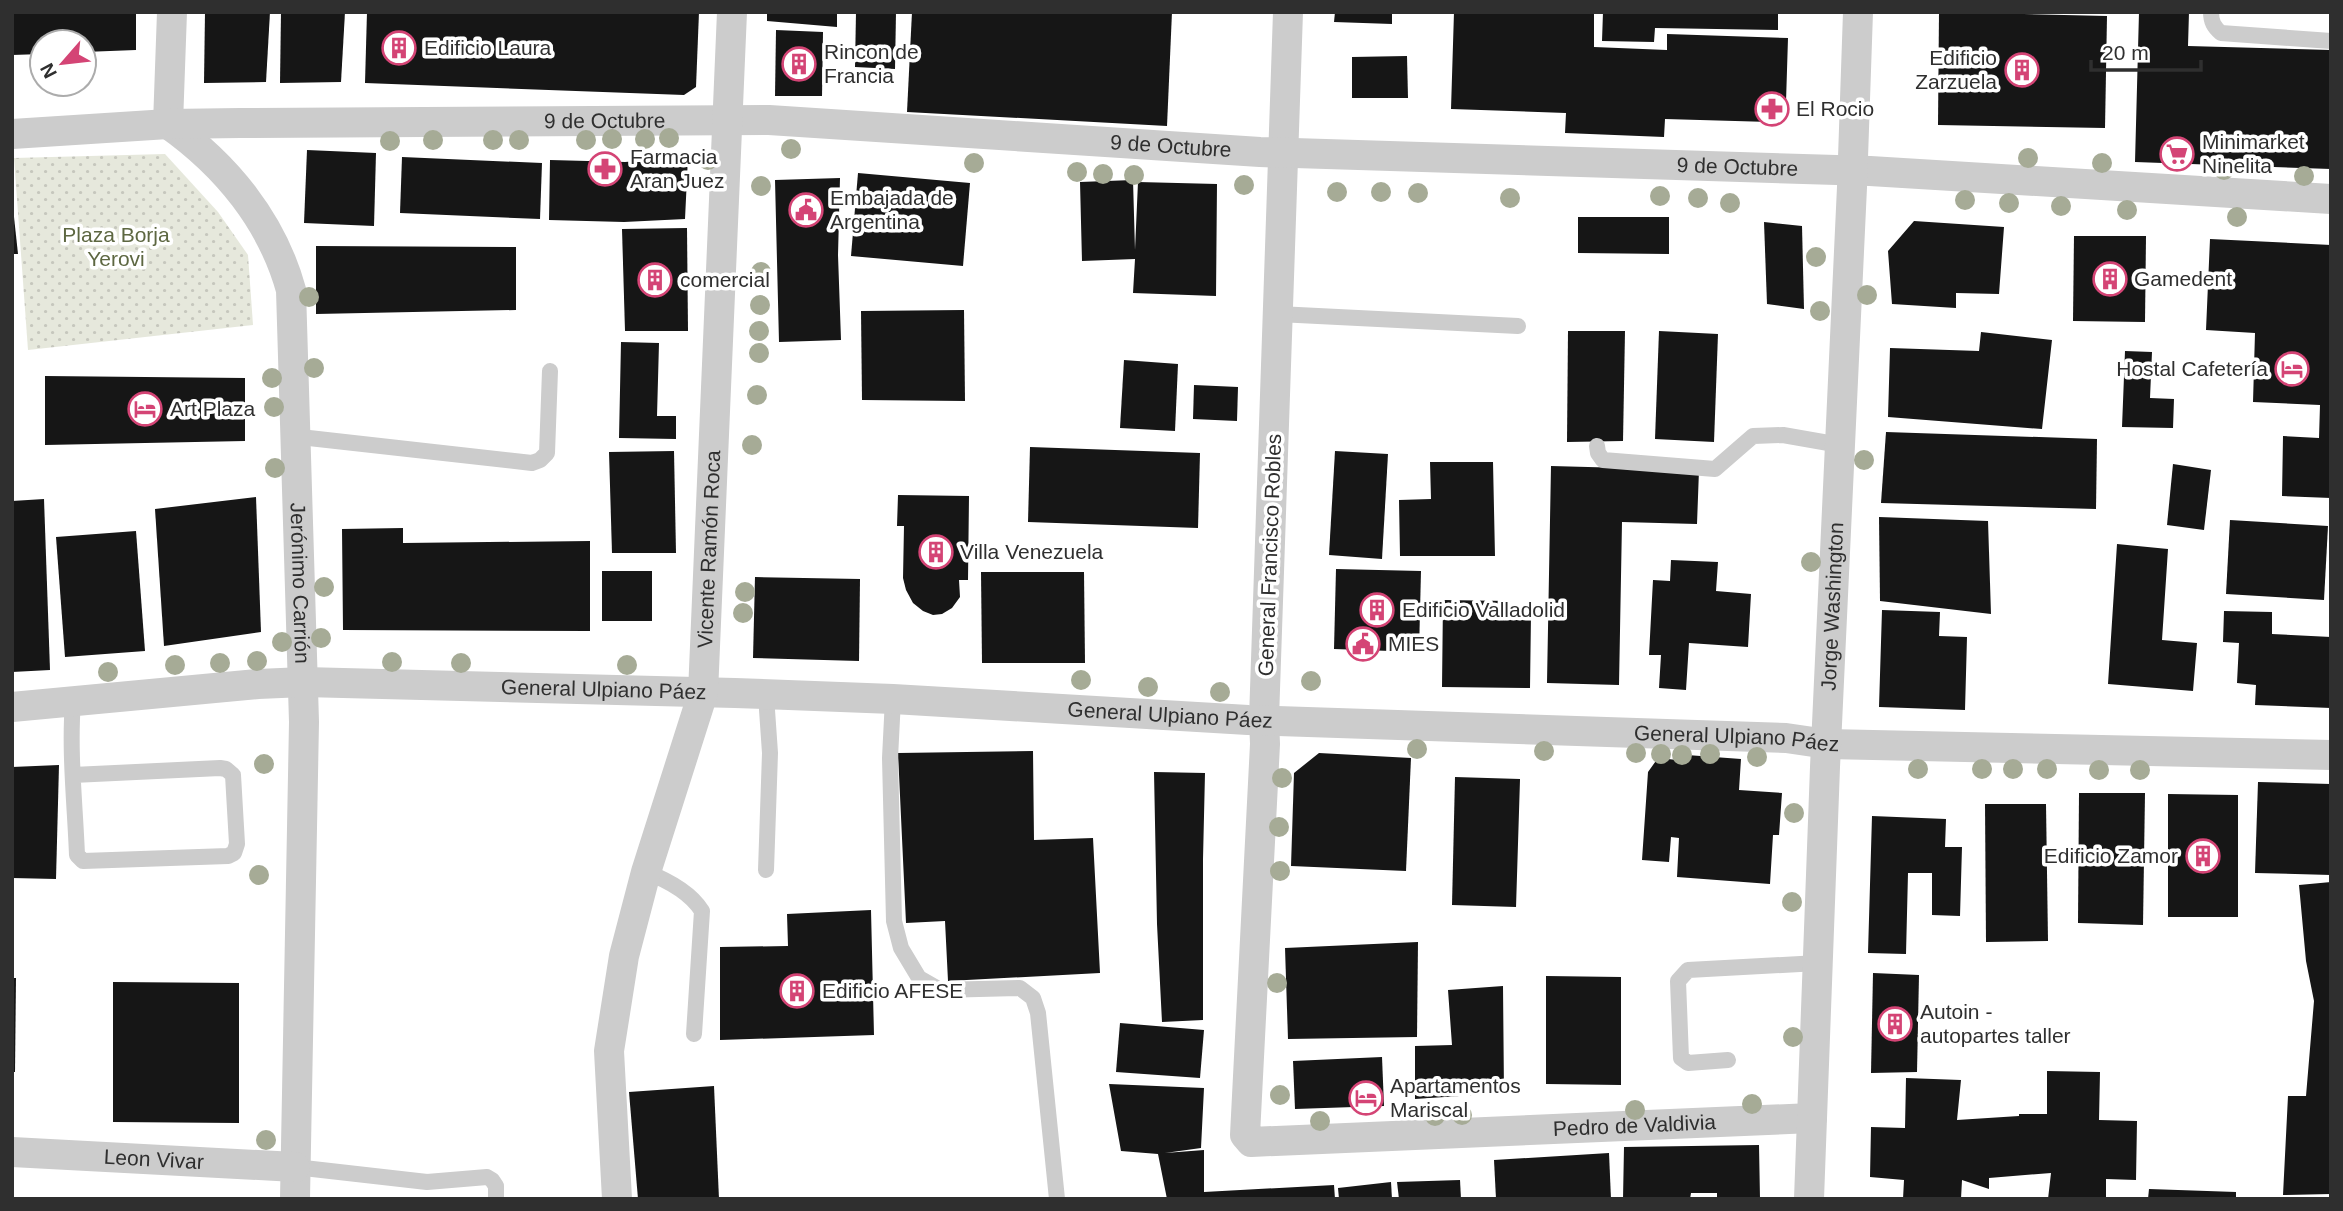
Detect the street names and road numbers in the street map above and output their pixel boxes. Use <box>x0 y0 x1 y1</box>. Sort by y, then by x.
street label: 9 de Octubre <box>544 109 665 132</box>
street label: 9 de Octubre <box>1109 130 1232 161</box>
street label: 9 de Octubre <box>1676 153 1798 180</box>
street label: General Francisco Robles <box>1254 433 1285 677</box>
street label: Vicente Ramón Roca <box>693 449 724 649</box>
street label: Jerónimo Carrión <box>286 502 314 664</box>
street label: Jorge Washington <box>1817 522 1847 691</box>
street label: General Ulpiano Páez <box>501 675 707 703</box>
street label: General Ulpiano Páez <box>1067 697 1273 732</box>
street label: General Ulpiano Páez <box>1634 721 1839 755</box>
street label: Pedro de Valdivia <box>1552 1110 1717 1140</box>
street label: Leon Vivar <box>103 1145 204 1173</box>

